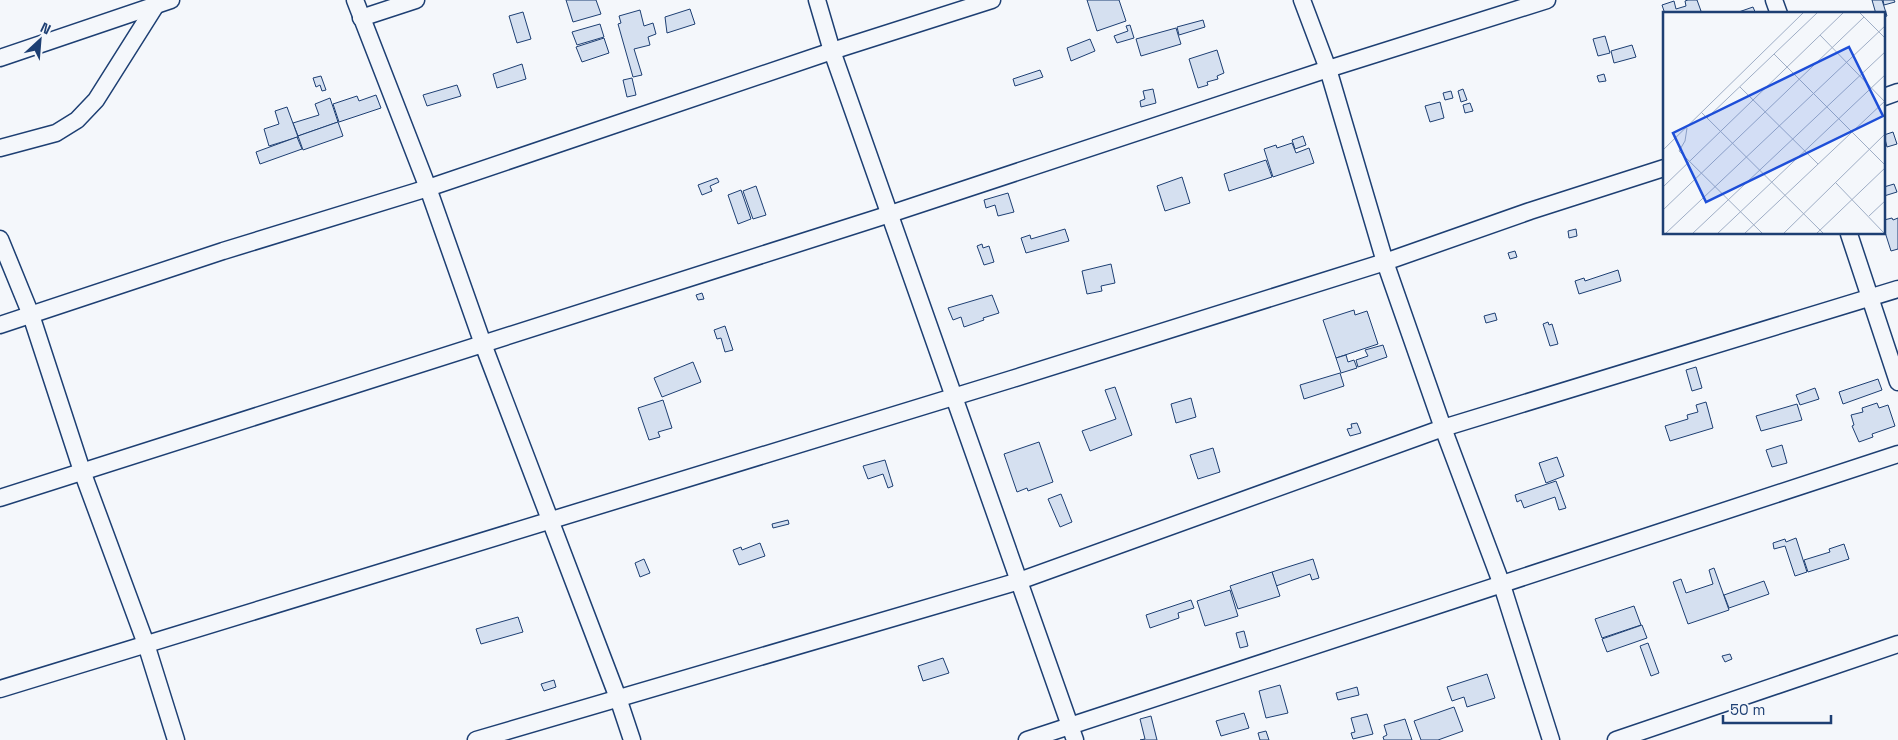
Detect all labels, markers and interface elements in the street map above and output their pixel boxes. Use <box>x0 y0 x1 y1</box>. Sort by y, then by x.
inset map <box>1663 12 1886 235</box>
north arrow <box>15 15 65 65</box>
text: N <box>38 18 54 38</box>
scale bar <box>1723 692 1830 724</box>
text: 50 m <box>1730 700 1765 719</box>

